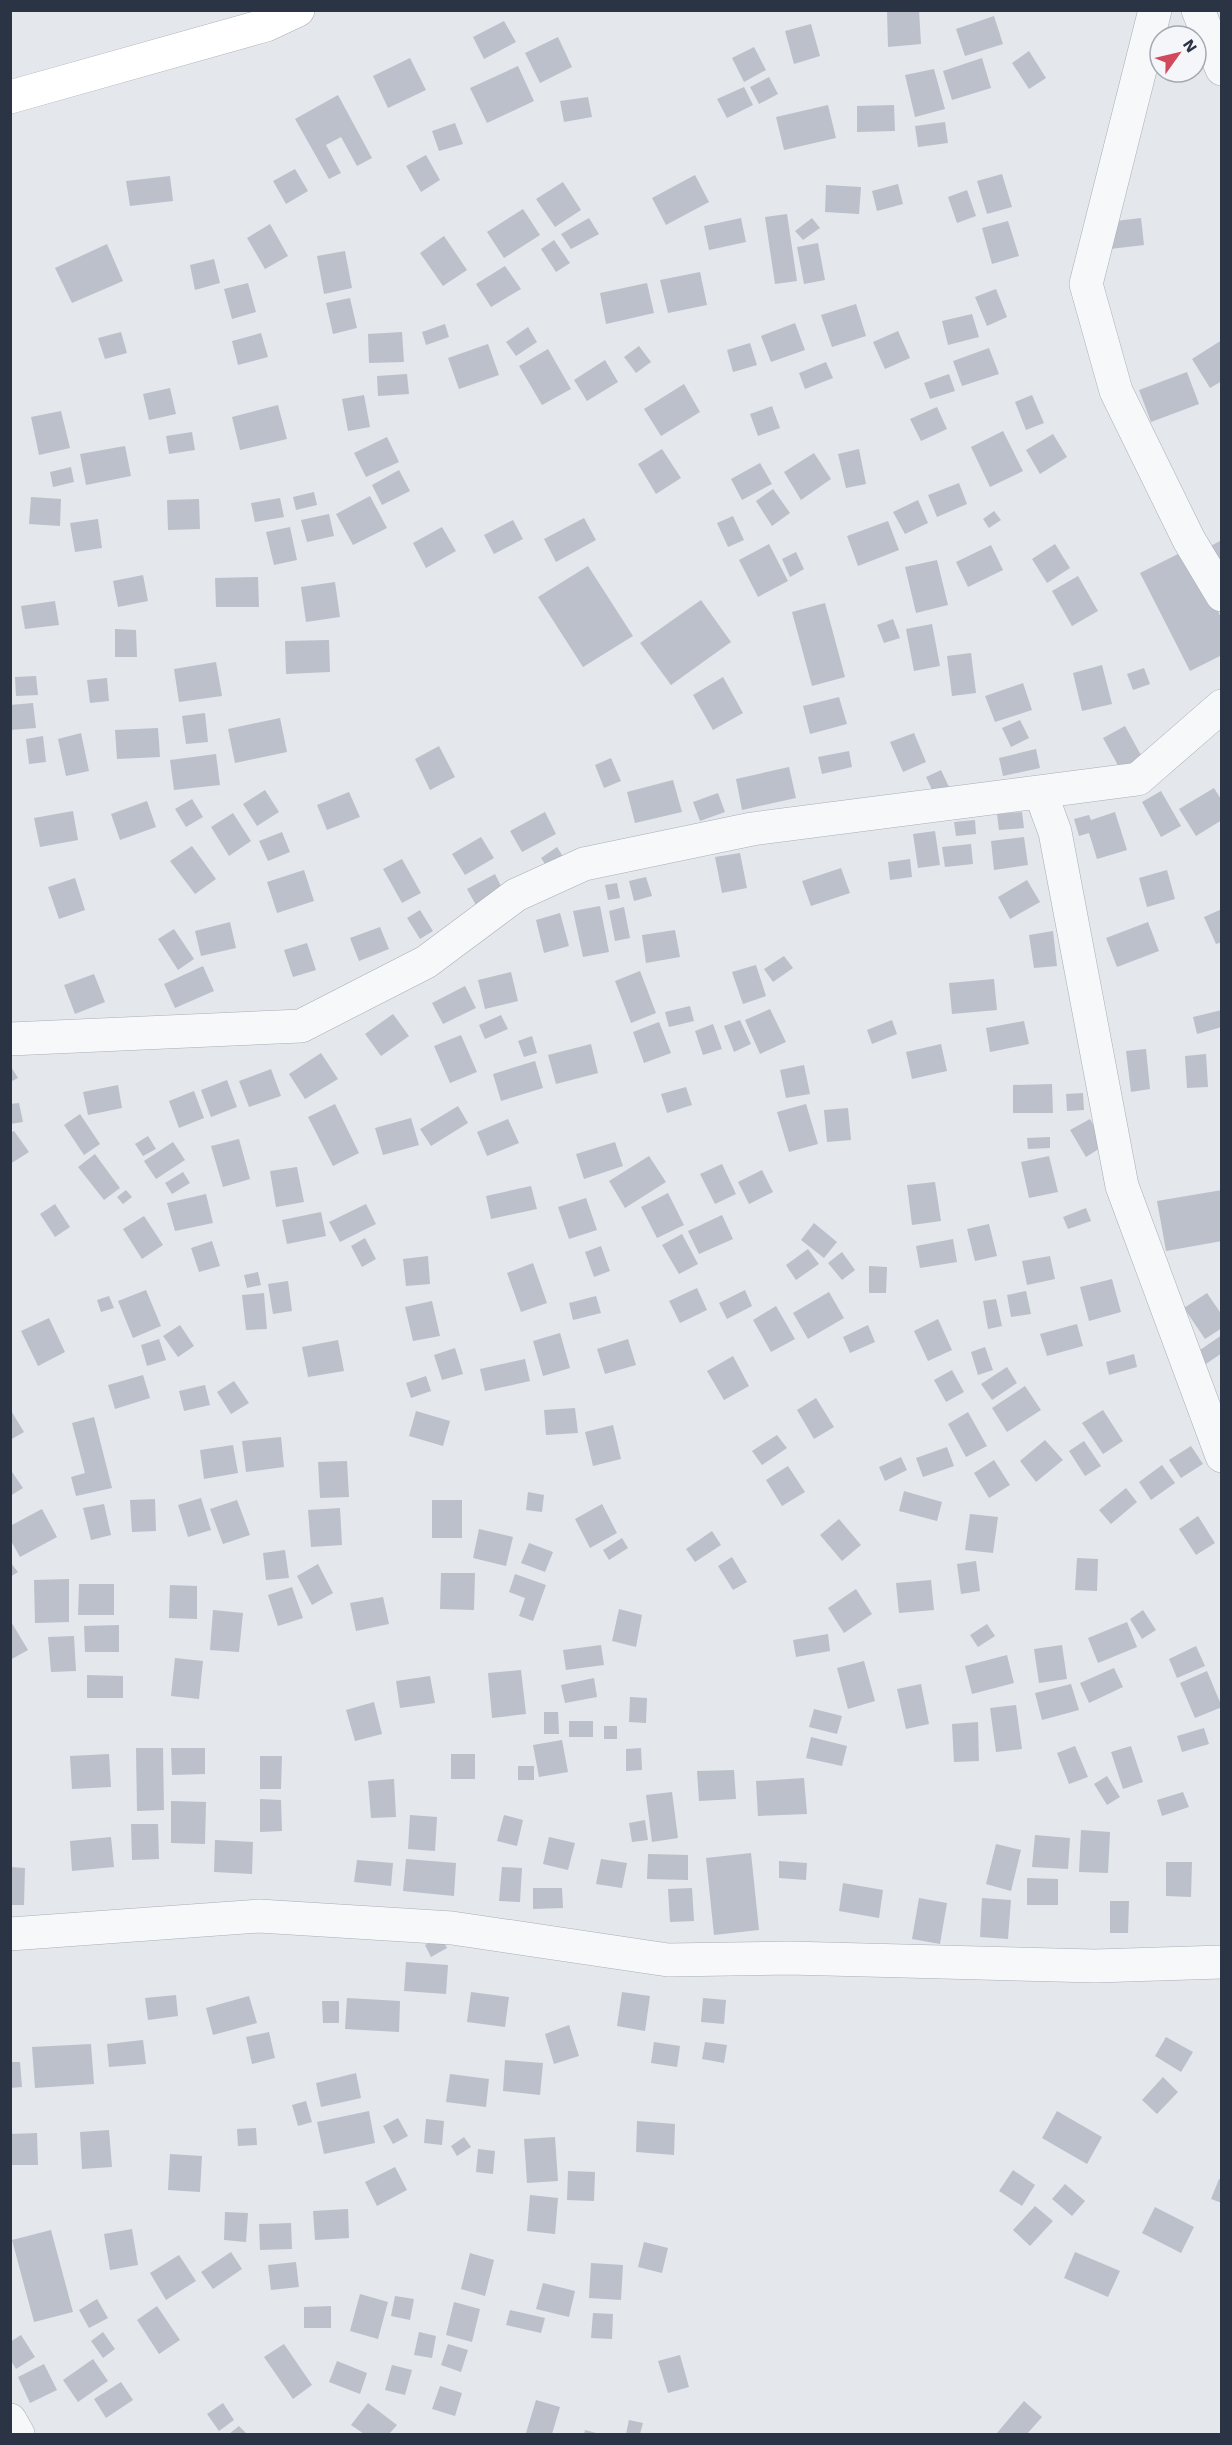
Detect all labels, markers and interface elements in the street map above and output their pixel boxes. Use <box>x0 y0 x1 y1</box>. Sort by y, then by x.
north arrow <box>1148 24 1208 84</box>
text: N <box>1179 36 1201 56</box>

